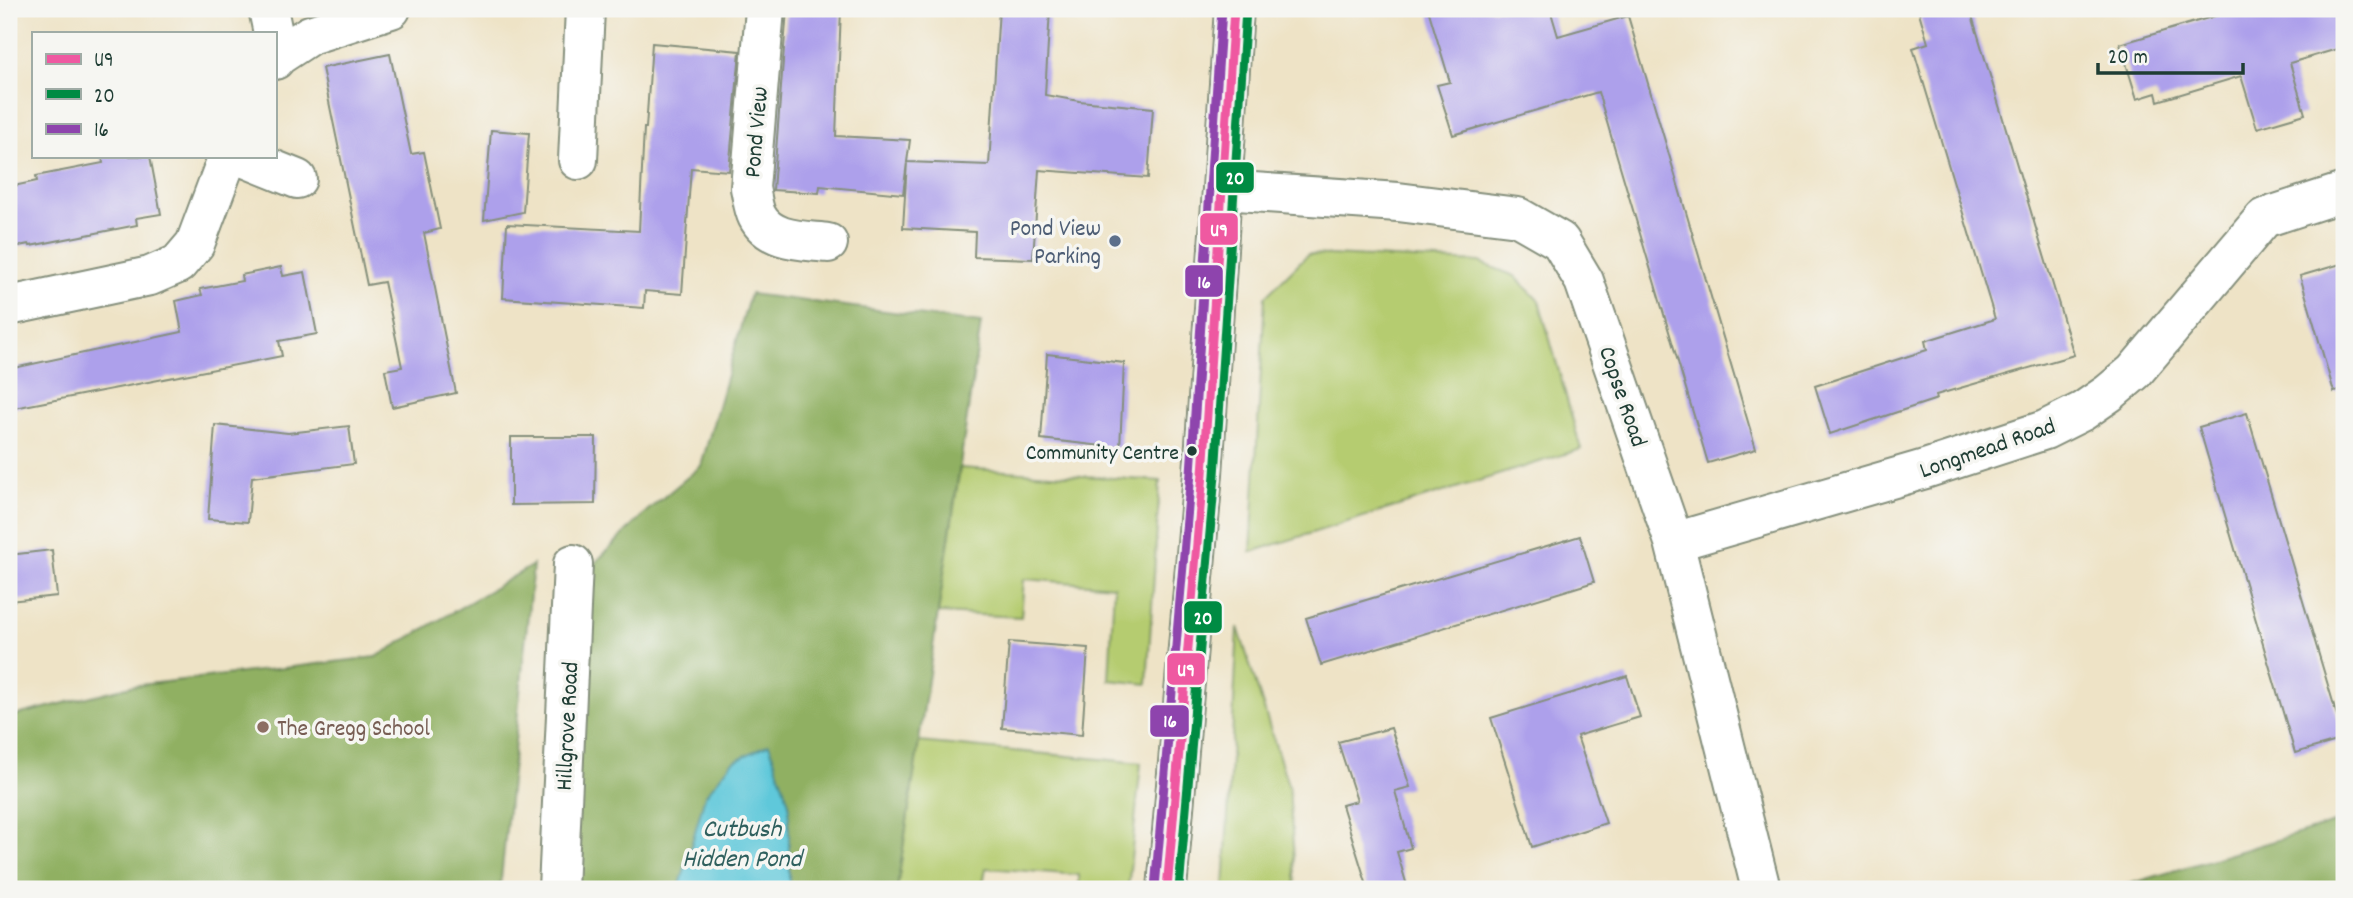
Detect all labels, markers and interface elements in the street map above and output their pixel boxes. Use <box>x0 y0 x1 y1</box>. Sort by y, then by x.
legend <box>32 32 276 158</box>
scale bar <box>2098 32 2243 76</box>
text: 20 m <box>2108 44 2148 74</box>
text: U9 <box>94 47 114 77</box>
text: 20 <box>94 83 115 113</box>
street label: Pond View <box>737 85 779 179</box>
text: 16 <box>94 117 109 147</box>
line badge: 20 <box>1215 161 1255 194</box>
text: 20 <box>1226 167 1244 194</box>
line badge: U9 <box>1199 212 1239 246</box>
place label: Pond View Parking <box>1010 213 1101 275</box>
text: U9 <box>1210 219 1228 246</box>
marker: Pond View Parking <box>1107 233 1123 249</box>
line badge: 16 <box>1184 264 1224 298</box>
text: 16 <box>1197 271 1211 298</box>
street label: Copse Road <box>1588 342 1654 452</box>
street label: Longmead Road <box>1915 411 2061 489</box>
place label: Community Centre <box>1026 439 1179 470</box>
marker: Community Centre <box>1185 444 1199 458</box>
line badge: 20 <box>1183 600 1223 634</box>
text: 20 <box>1194 607 1212 634</box>
line badge: U9 <box>1166 652 1206 686</box>
text: U9 <box>1177 659 1195 686</box>
street label: Hillgrove Road <box>549 661 589 792</box>
line badge: 16 <box>1149 704 1190 738</box>
text: 16 <box>1163 710 1177 737</box>
place label: The Gregg School <box>277 713 430 747</box>
marker: The Gregg School <box>255 719 271 735</box>
water label: Cutbush Hidden Pond <box>682 812 805 879</box>

